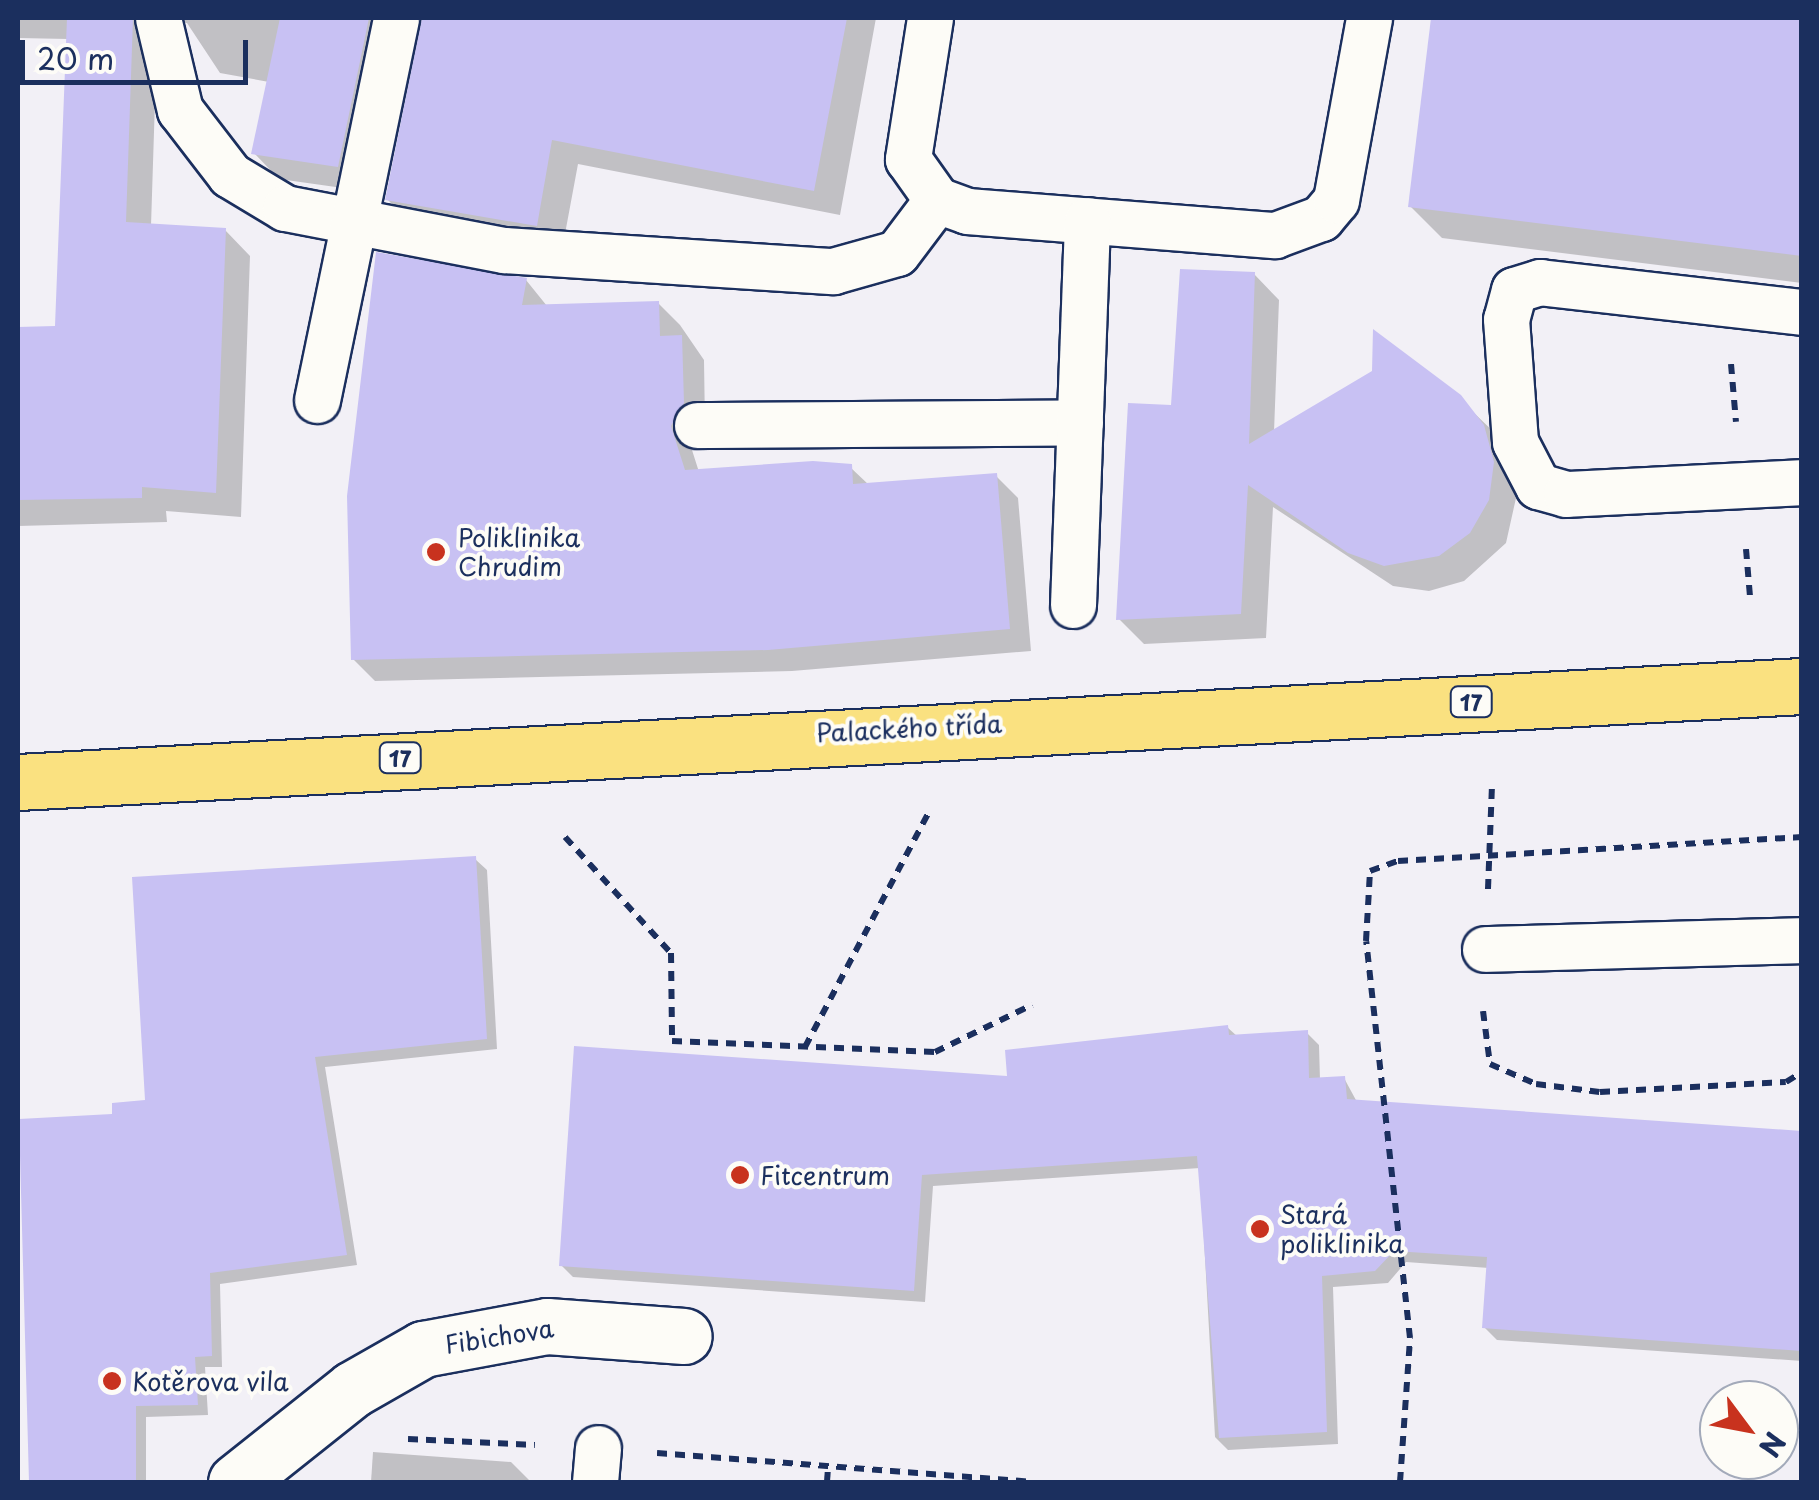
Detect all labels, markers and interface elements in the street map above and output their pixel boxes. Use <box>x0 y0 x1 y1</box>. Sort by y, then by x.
scale bar <box>25 20 252 82</box>
text: 20 m <box>37 35 114 80</box>
place label: Poliklinika Chrudim <box>458 523 580 582</box>
marker: Poliklinika Chrudim <box>423 539 449 565</box>
road number: 17 <box>1448 685 1494 719</box>
street label: Palackého třída <box>815 708 1003 748</box>
road number: 17 <box>378 741 422 775</box>
place label: Fitcentrum <box>760 1160 890 1190</box>
marker: Fitcentrum <box>729 1164 751 1186</box>
place label: Stará poliklinika <box>1280 1200 1404 1259</box>
marker: Stará poliklinika <box>1249 1218 1271 1240</box>
street label: Fibichova <box>442 1313 556 1359</box>
place label: Kotěrova vila <box>132 1366 288 1396</box>
marker: Kotěrova vila <box>101 1370 123 1392</box>
north arrow <box>1699 1380 1799 1480</box>
text: N <box>1749 1424 1797 1466</box>

